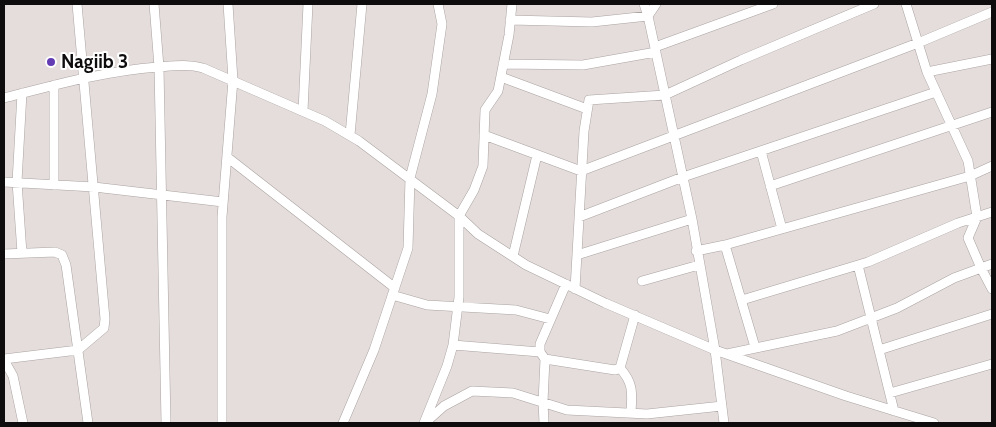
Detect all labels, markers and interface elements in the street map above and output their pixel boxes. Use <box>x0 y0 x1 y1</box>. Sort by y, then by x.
place label: Nagiib 3 <box>61 51 128 73</box>
marker: Nagiib 3 <box>45 56 57 68</box>

